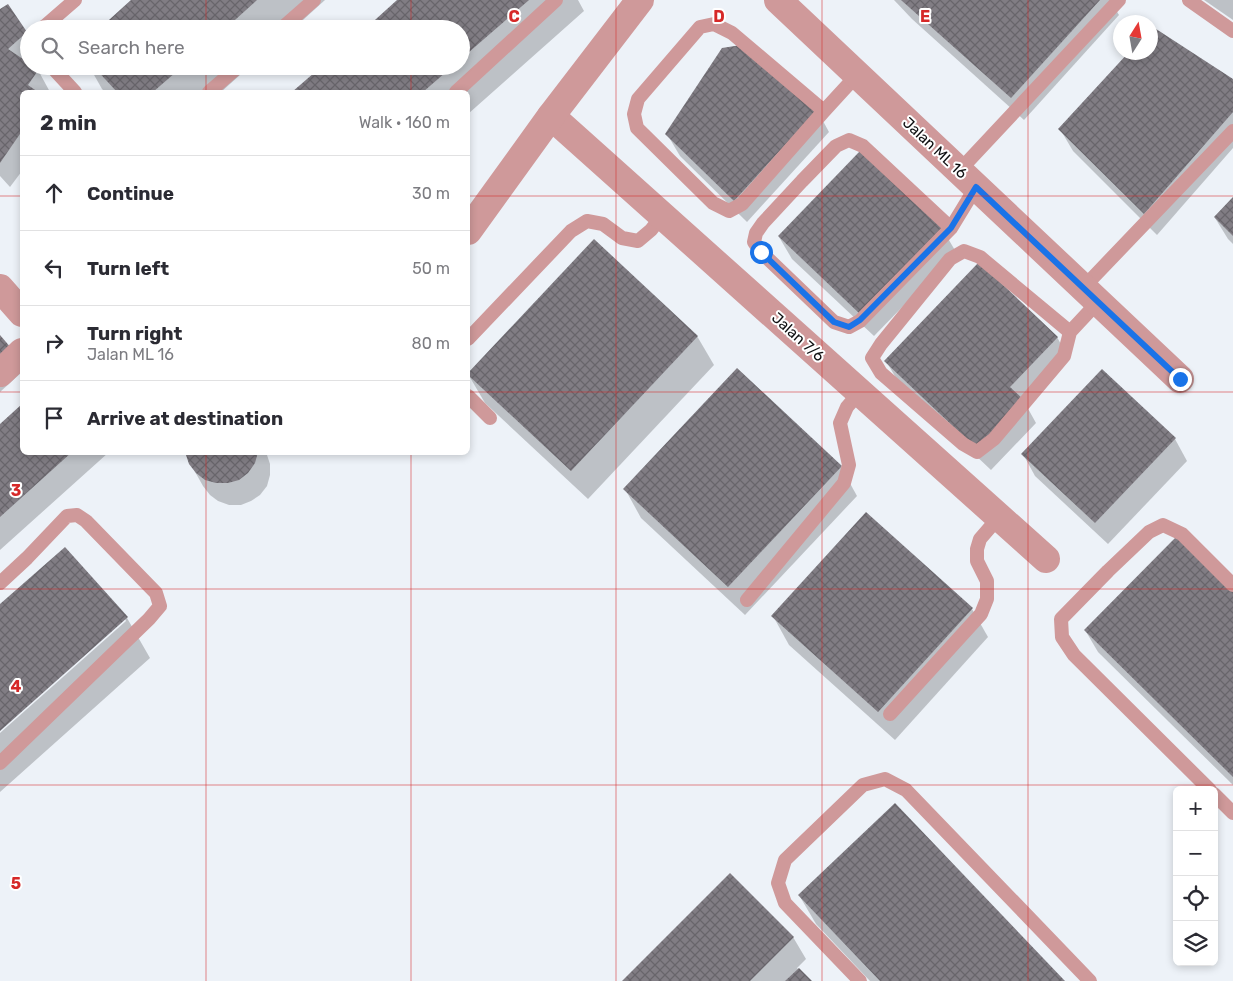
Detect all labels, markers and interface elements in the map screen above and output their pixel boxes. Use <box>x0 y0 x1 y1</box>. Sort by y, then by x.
text: C <box>508 7 520 26</box>
text: D <box>713 7 725 26</box>
text: E <box>920 7 930 26</box>
north arrow <box>1113 15 1158 60</box>
search box <box>20 20 470 75</box>
icon: search <box>38 34 66 62</box>
text: Search here <box>78 36 185 59</box>
text: 2 min <box>40 110 97 135</box>
text: Walk · 160 m <box>359 113 450 132</box>
street label: Jalan ML 16 <box>899 114 971 182</box>
icon: ahead <box>40 179 68 207</box>
text: Continue <box>87 182 174 205</box>
text: 30 m <box>412 184 450 203</box>
route start <box>750 241 773 264</box>
icon: left <box>40 254 68 282</box>
text: Turn left <box>87 257 169 280</box>
text: 50 m <box>412 259 450 278</box>
street label: Jalan 7/6 <box>768 309 828 365</box>
text: Turn right <box>87 322 182 345</box>
icon: right <box>40 329 68 357</box>
text: 80 m <box>412 334 450 353</box>
text: Jalan ML 16 <box>87 345 174 364</box>
route end <box>1169 368 1192 391</box>
icon: arrive <box>40 404 68 432</box>
text: Arrive at destination <box>87 407 283 430</box>
text: 3 <box>11 481 21 500</box>
text: 4 <box>11 677 22 696</box>
map controls <box>1173 786 1218 966</box>
button: + <box>1173 786 1218 831</box>
button: − <box>1173 831 1218 876</box>
text: 5 <box>11 874 21 893</box>
button: locate <box>1173 876 1218 921</box>
button: layers <box>1173 921 1218 966</box>

